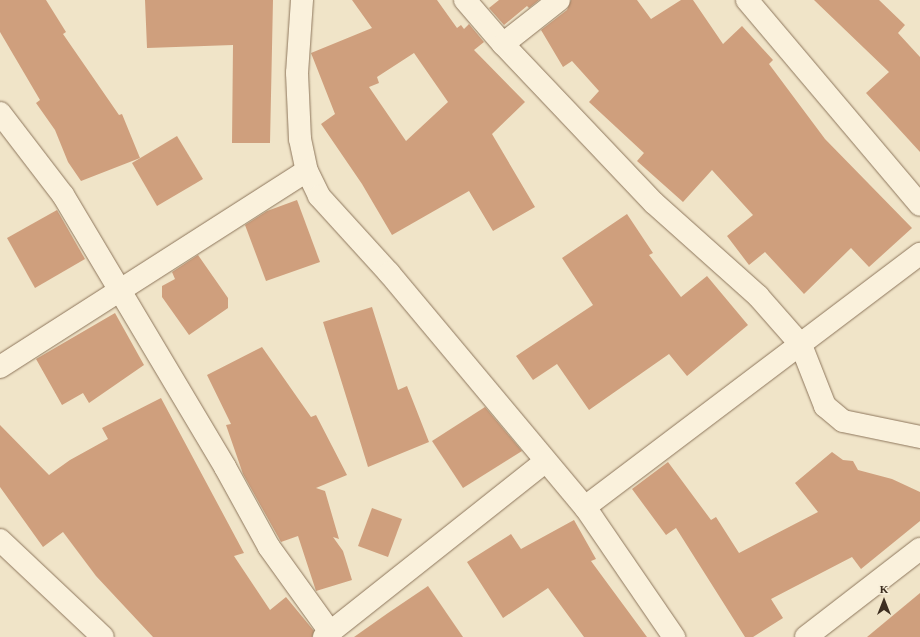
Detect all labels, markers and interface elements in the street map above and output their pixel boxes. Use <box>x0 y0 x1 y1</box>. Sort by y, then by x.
north arrow <box>864 581 904 621</box>
text: K <box>880 583 888 595</box>

